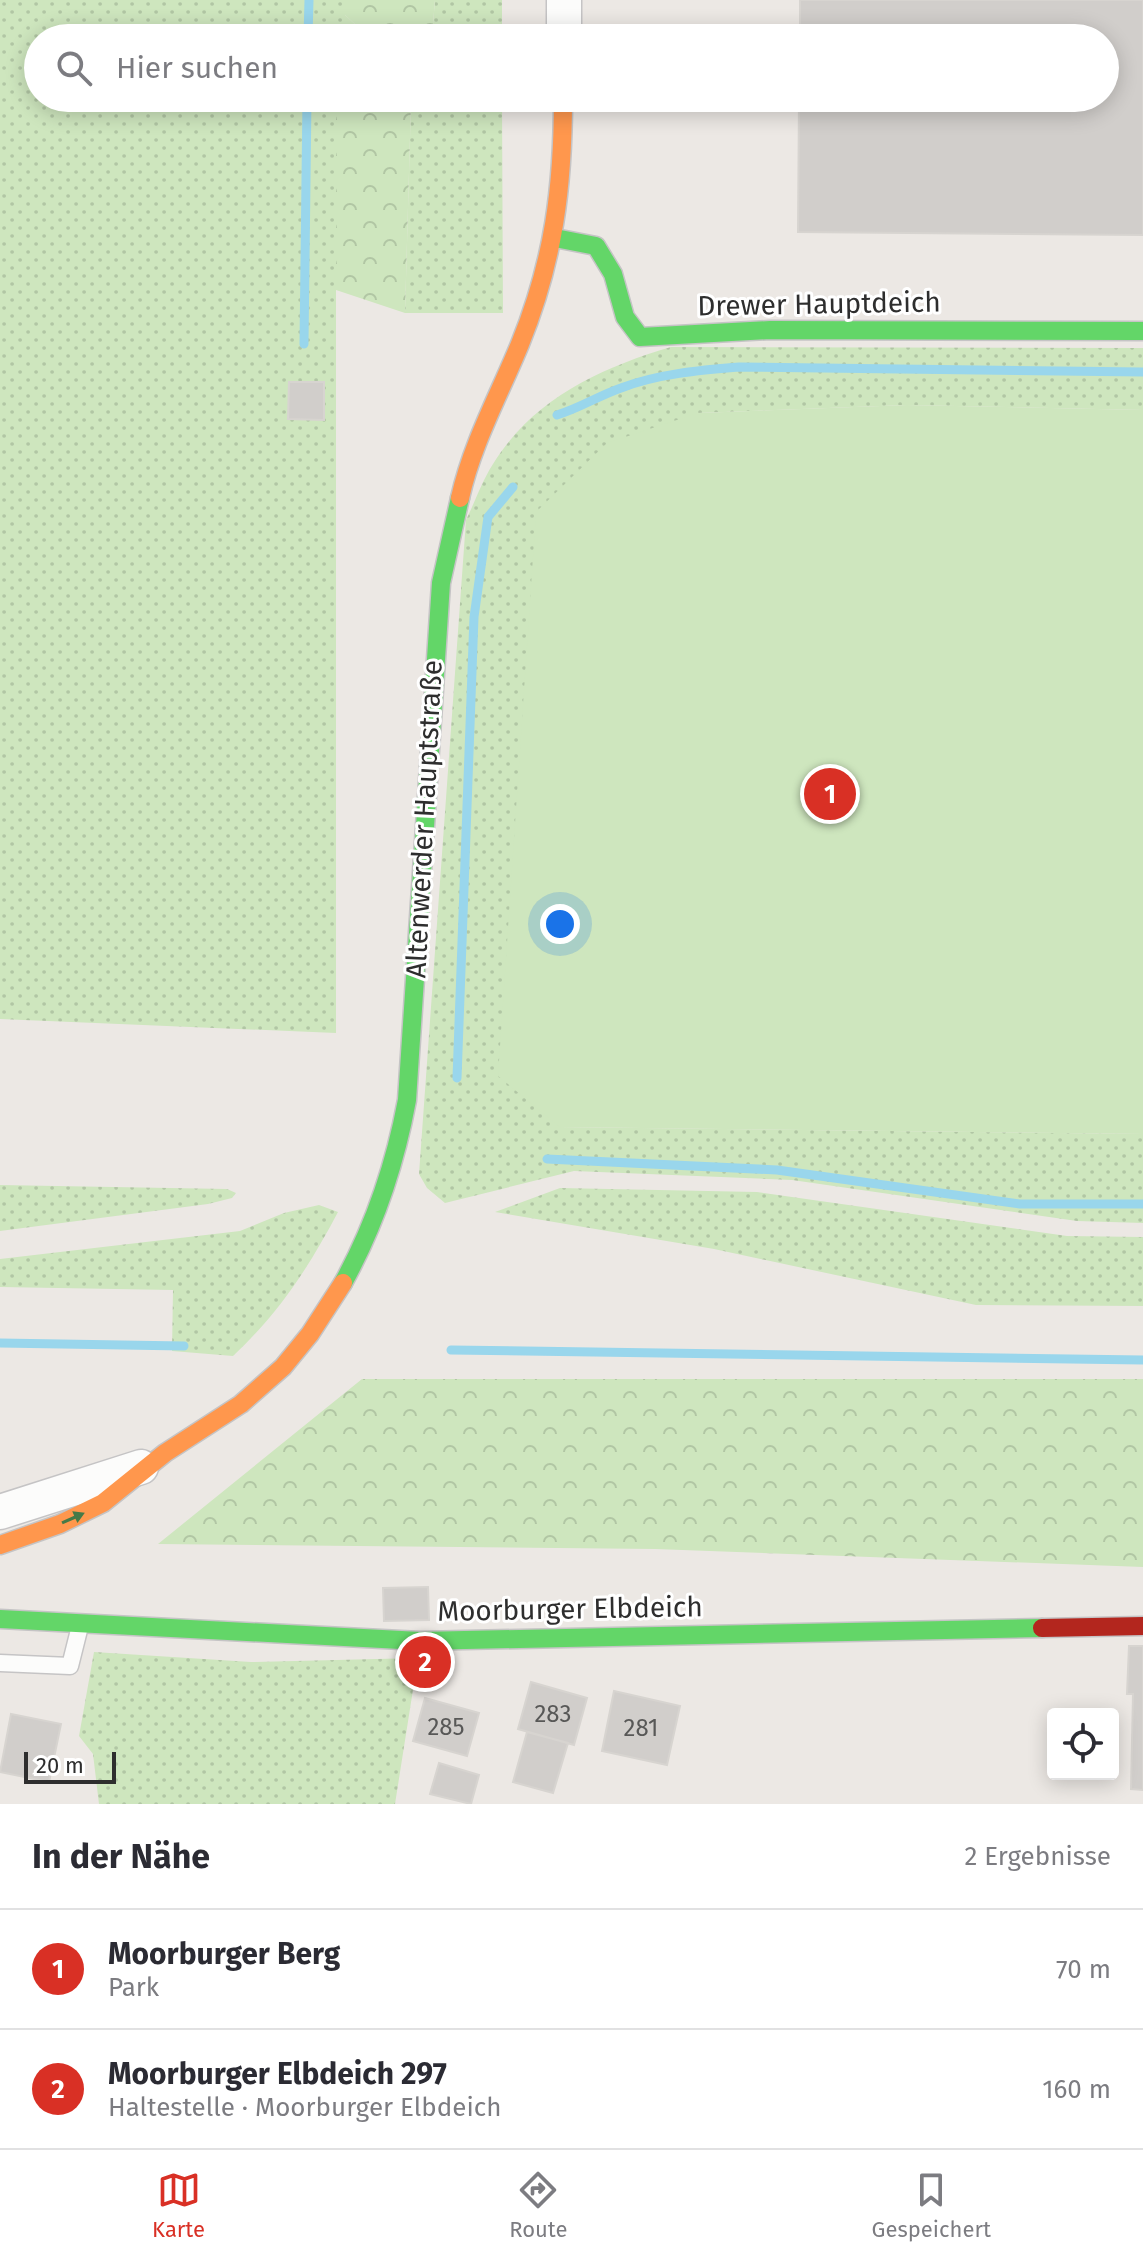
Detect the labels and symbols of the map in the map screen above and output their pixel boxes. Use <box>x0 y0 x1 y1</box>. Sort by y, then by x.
street label: Drewer Hauptdeich <box>697 285 941 323</box>
street label: Altenwerder Hauptstraße <box>399 659 449 979</box>
pin: 1 <box>804 764 856 824</box>
your location <box>540 904 580 944</box>
one-way arrow <box>62 1512 85 1525</box>
street label: Moorburger Elbdeich <box>437 1590 703 1628</box>
pin: 2 <box>399 1632 451 1692</box>
house number: 283 <box>534 1700 572 1728</box>
house number: 285 <box>427 1713 465 1741</box>
house number: 281 <box>624 1714 658 1742</box>
scale bar <box>24 1748 116 1784</box>

